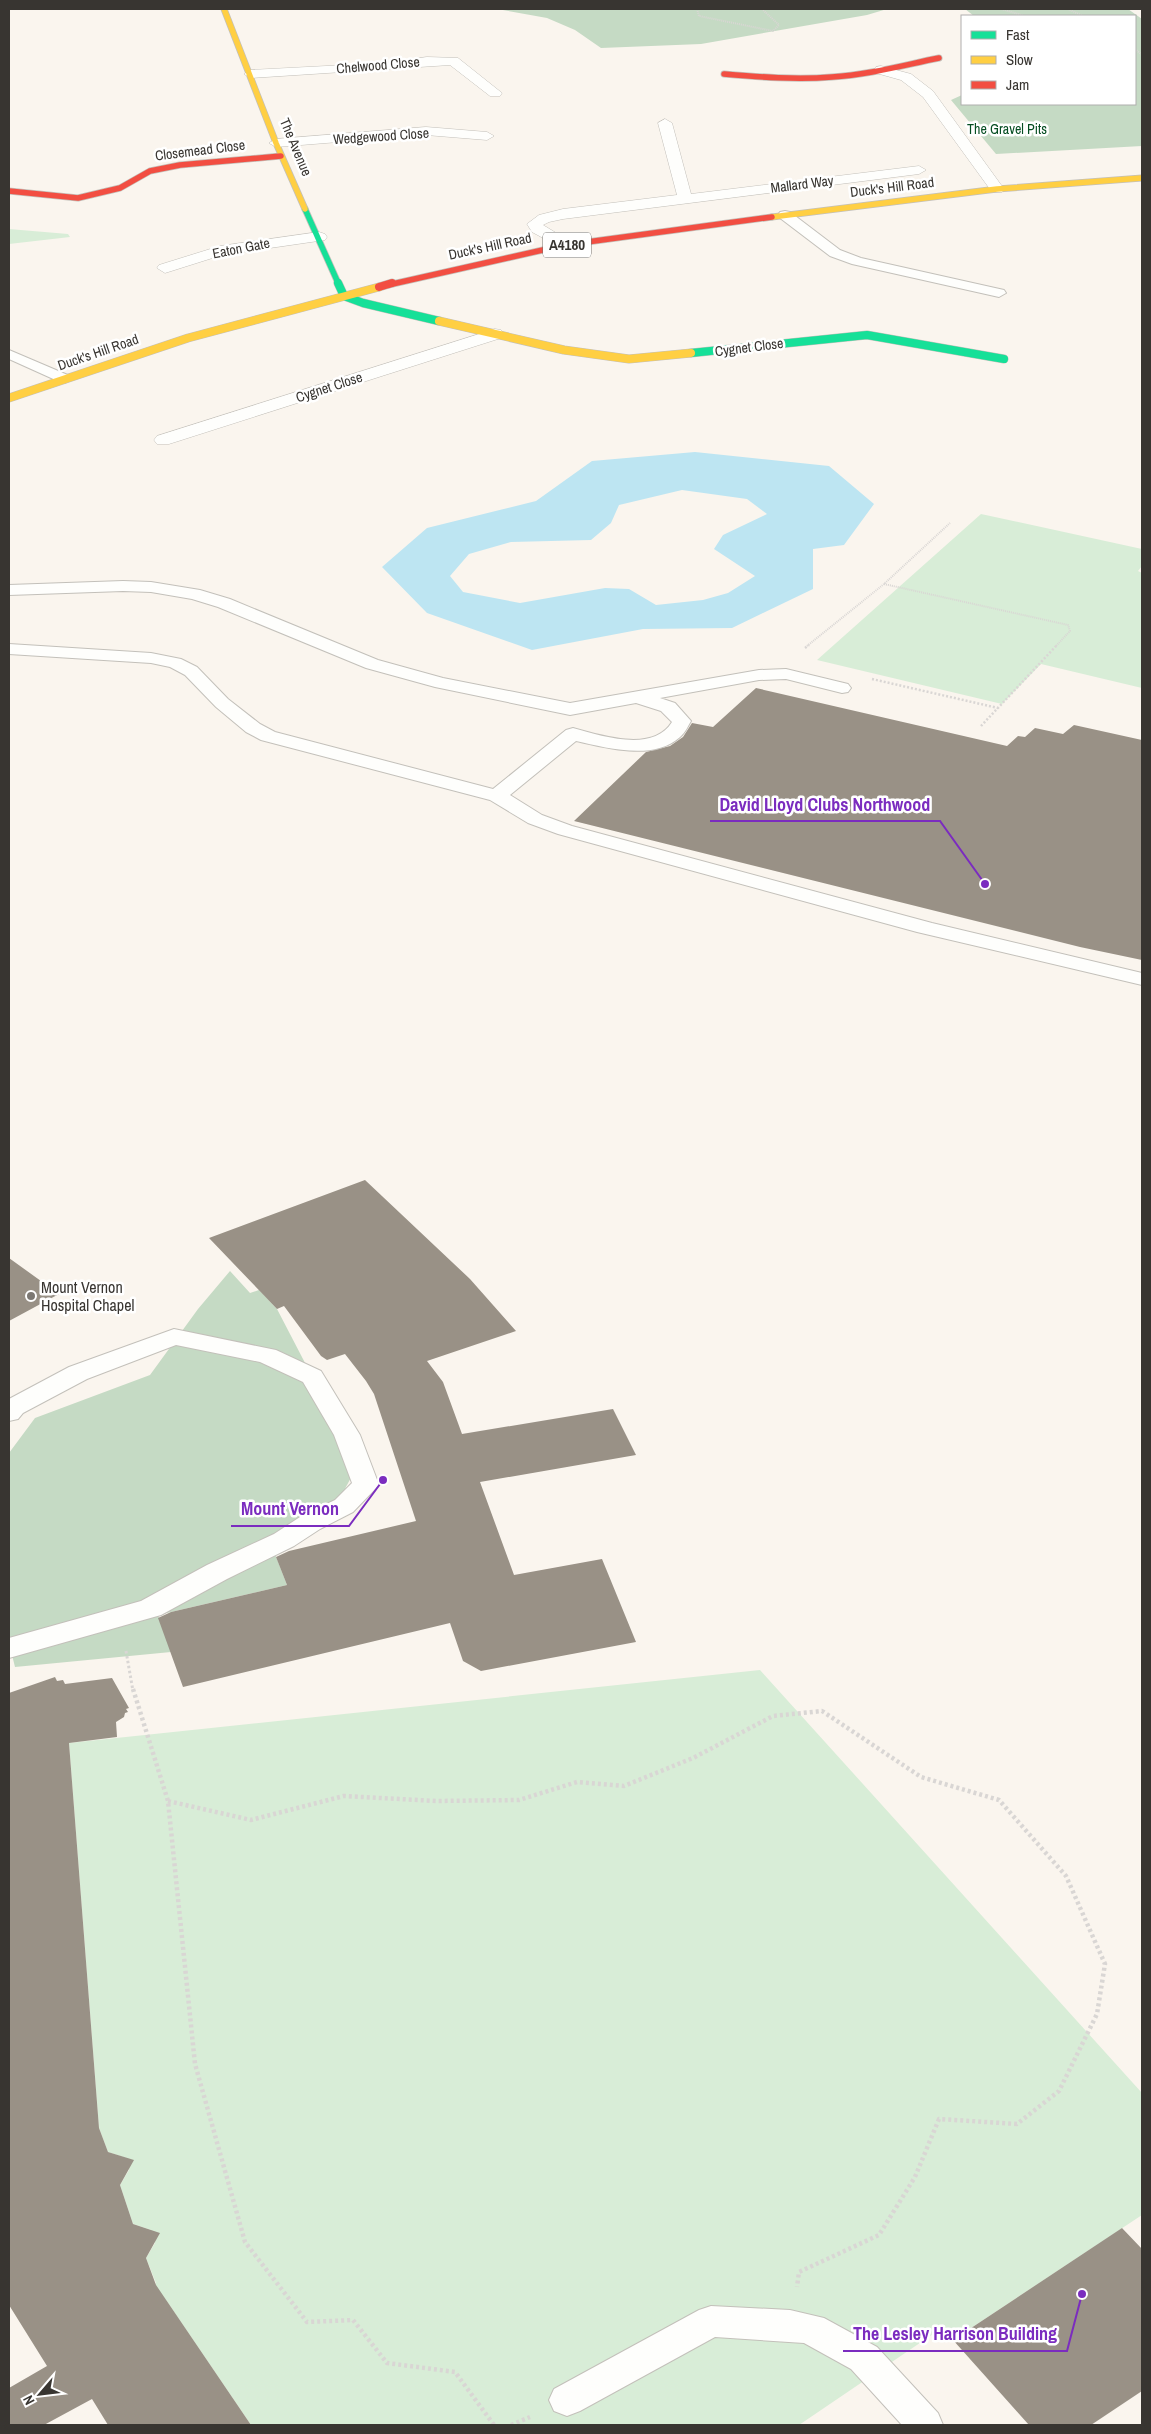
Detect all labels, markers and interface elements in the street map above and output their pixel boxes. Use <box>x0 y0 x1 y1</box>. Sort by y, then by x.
legend <box>961 15 1136 105</box>
text: Fast <box>1006 24 1030 45</box>
text: Slow <box>1006 49 1033 70</box>
street label: Chelwood Close <box>336 52 420 78</box>
text: Jam <box>1006 74 1029 95</box>
street label: The Avenue <box>276 115 316 179</box>
park label: The Gravel Pits <box>967 120 1047 138</box>
street label: Wedgewood Close <box>332 124 430 148</box>
street label: Closemead Close <box>154 136 246 164</box>
street label: Mallard Way <box>769 171 835 197</box>
street label: Duck's Hill Road <box>849 173 935 201</box>
street label: Duck's Hill Road <box>447 228 533 264</box>
road number: A4180 <box>543 232 591 258</box>
street label: Eaton Gate <box>211 234 271 262</box>
street label: Duck's Hill Road <box>55 330 141 374</box>
street label: Cygnet Close <box>714 334 784 360</box>
street label: Cygnet Close <box>293 368 365 406</box>
callout: David Lloyd Clubs Northwood <box>710 788 940 821</box>
text: David Lloyd Clubs Northwood <box>720 792 930 817</box>
place label: Mount Vernon Hospital Chapel <box>41 1276 134 1316</box>
marker: Mount Vernon Hospital Chapel <box>25 1290 37 1302</box>
callout: Mount Vernon <box>231 1493 349 1526</box>
text: Mount Vernon <box>241 1496 339 1521</box>
callout: The Lesley Harrison Building <box>843 2318 1067 2351</box>
text: The Lesley Harrison Building <box>853 2321 1057 2346</box>
north arrow <box>15 2369 65 2419</box>
text: N <box>19 2392 38 2408</box>

